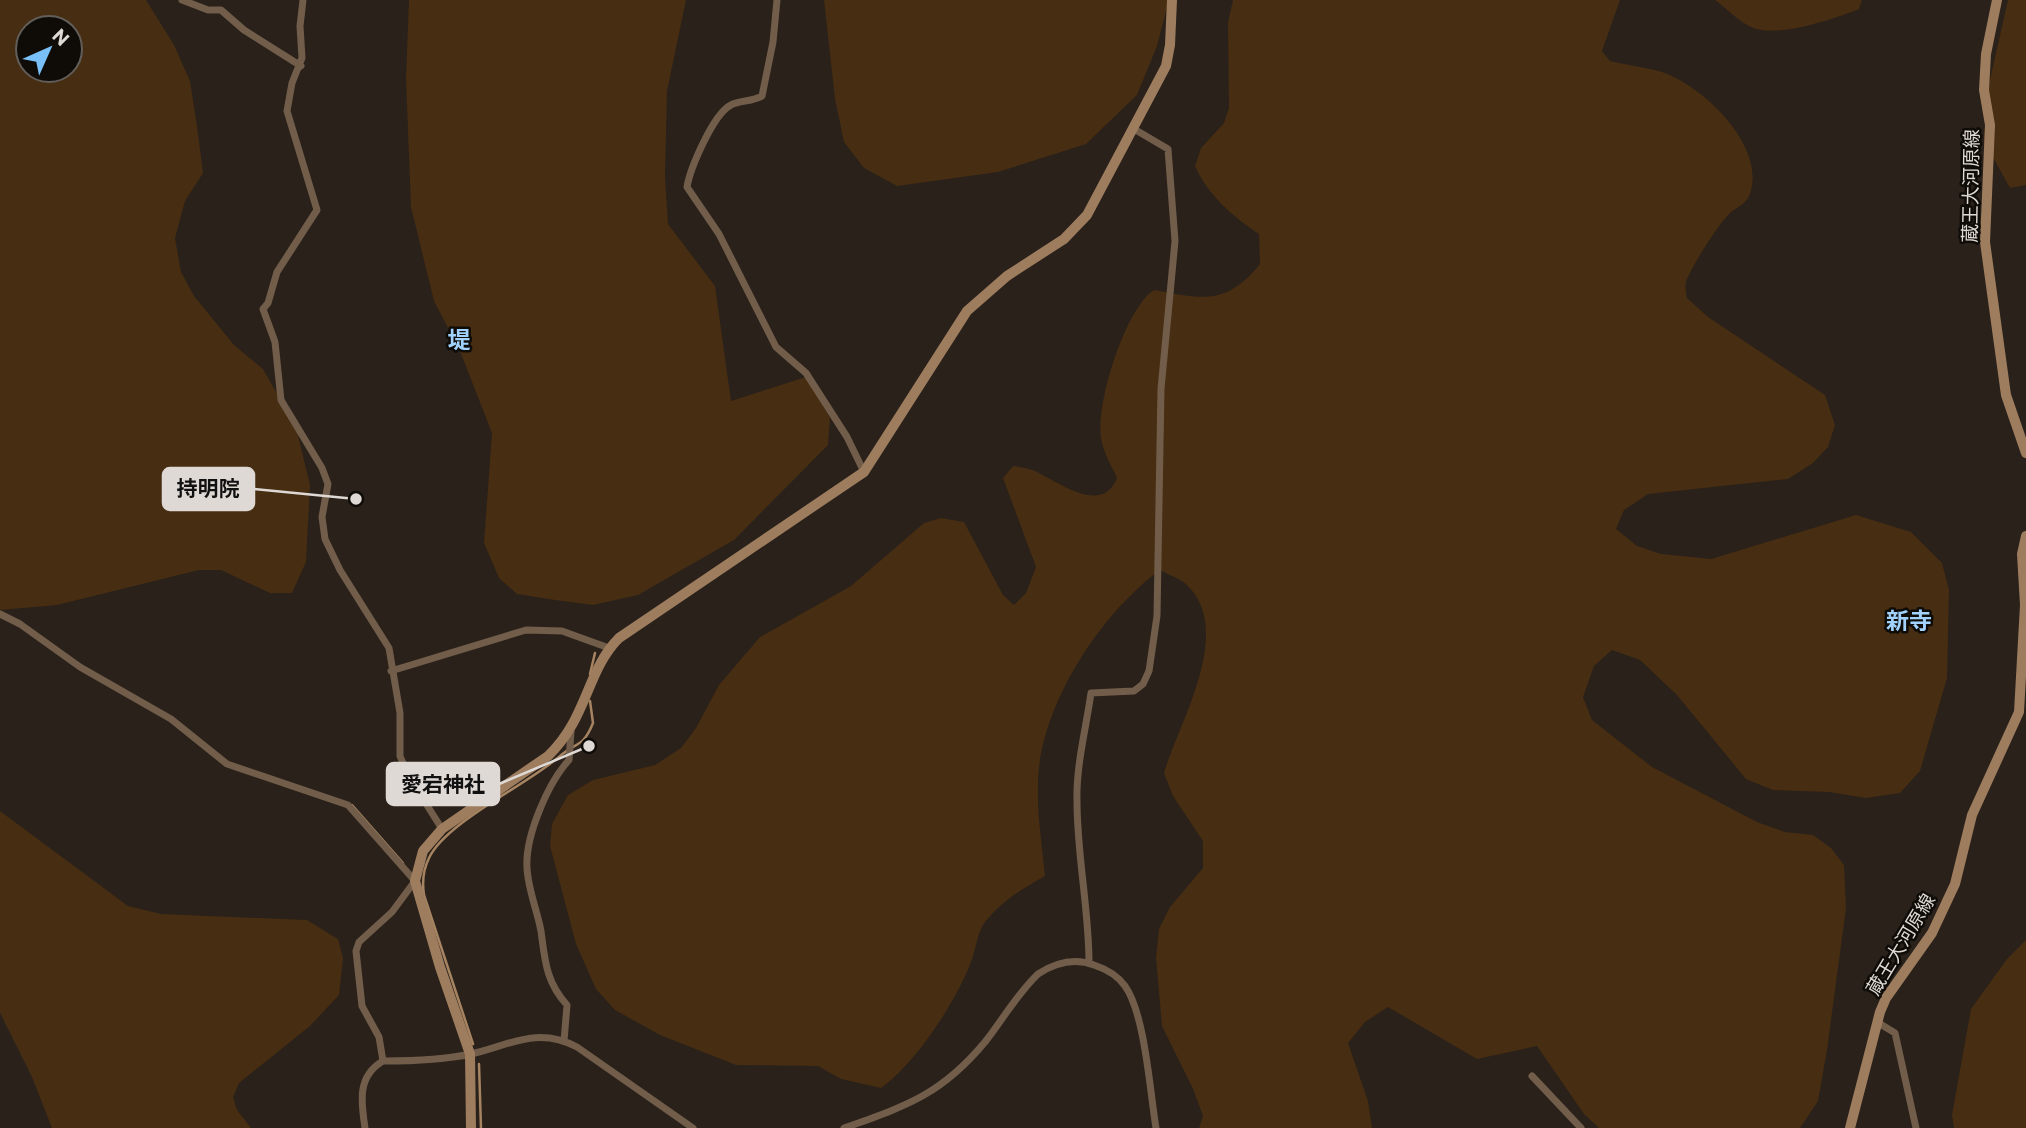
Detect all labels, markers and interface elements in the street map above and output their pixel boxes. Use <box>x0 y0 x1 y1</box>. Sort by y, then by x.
north arrow <box>14 14 84 84</box>
text: N <box>48 23 75 50</box>
street label: 蔵王大河原線 <box>1958 129 1982 243</box>
district label: 堤 <box>448 325 471 353</box>
callout: 持明院 <box>163 468 254 510</box>
text: 持明院 <box>177 475 240 500</box>
district label: 新寺 <box>1886 606 1932 634</box>
callout: 愛宕神社 <box>387 763 499 805</box>
text: 愛宕神社 <box>401 771 485 796</box>
street label: 蔵王大河原線 <box>1861 889 1939 999</box>

